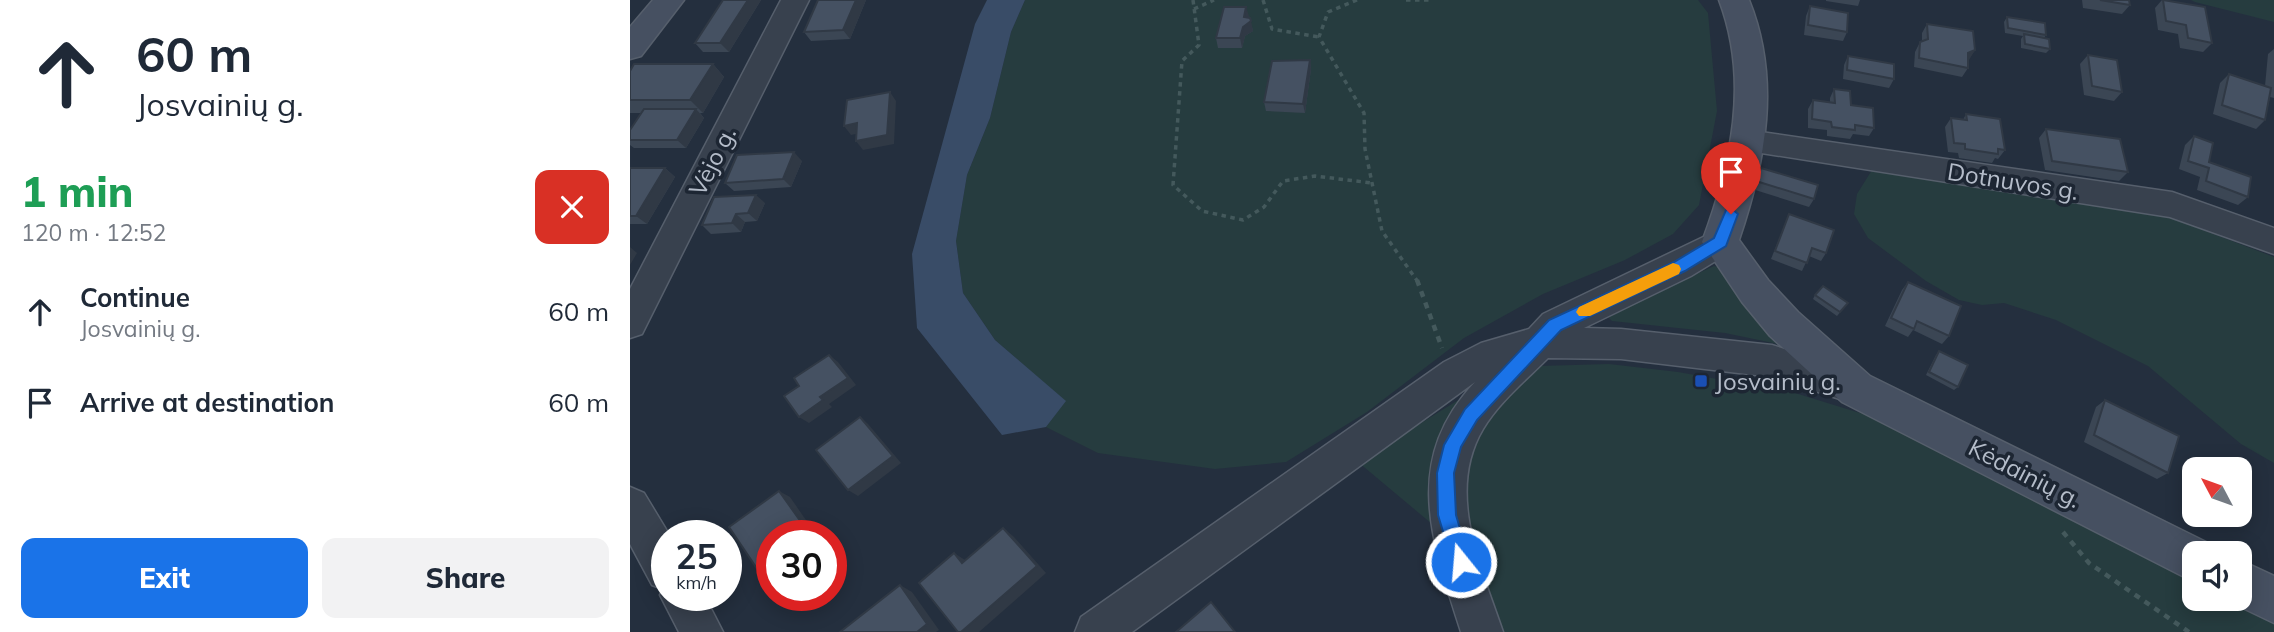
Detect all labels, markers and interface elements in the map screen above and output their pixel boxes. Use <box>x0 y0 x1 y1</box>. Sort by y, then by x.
text: 60 m <box>136 23 252 84</box>
icon: ahead <box>21 28 112 119</box>
text: Josvainių g. <box>136 84 304 124</box>
street label: Vėjo g. <box>682 121 742 201</box>
pin <box>1701 142 1761 214</box>
icon: arrive <box>1712 153 1750 191</box>
street label: Dotnuvos g. <box>1945 156 2081 206</box>
text: 1 min <box>21 165 134 218</box>
button: close <box>535 170 609 244</box>
text: 120 m · 12:52 <box>21 218 166 247</box>
text: Continue <box>80 281 190 314</box>
icon: ahead <box>21 293 59 331</box>
text: 60 m <box>548 295 609 328</box>
text: Josvainių g. <box>80 314 200 343</box>
place label: Josvainių g. <box>1715 366 1841 396</box>
marker: Josvainių g. <box>1693 373 1709 389</box>
icon: arrive <box>21 384 59 422</box>
text: Arrive at destination <box>80 386 335 419</box>
text: 60 m <box>548 386 609 419</box>
street label: Kėdainių g. <box>1964 432 2086 514</box>
north arrow <box>2182 457 2252 527</box>
map controls <box>2182 457 2252 611</box>
speed limit sign: 30 <box>756 520 847 611</box>
position arrow <box>1424 525 1498 599</box>
text: 25 <box>675 534 718 578</box>
button: Exit <box>21 538 308 618</box>
button: Share <box>322 538 609 618</box>
button: sound <box>2182 541 2252 611</box>
text: km/h <box>676 571 717 594</box>

